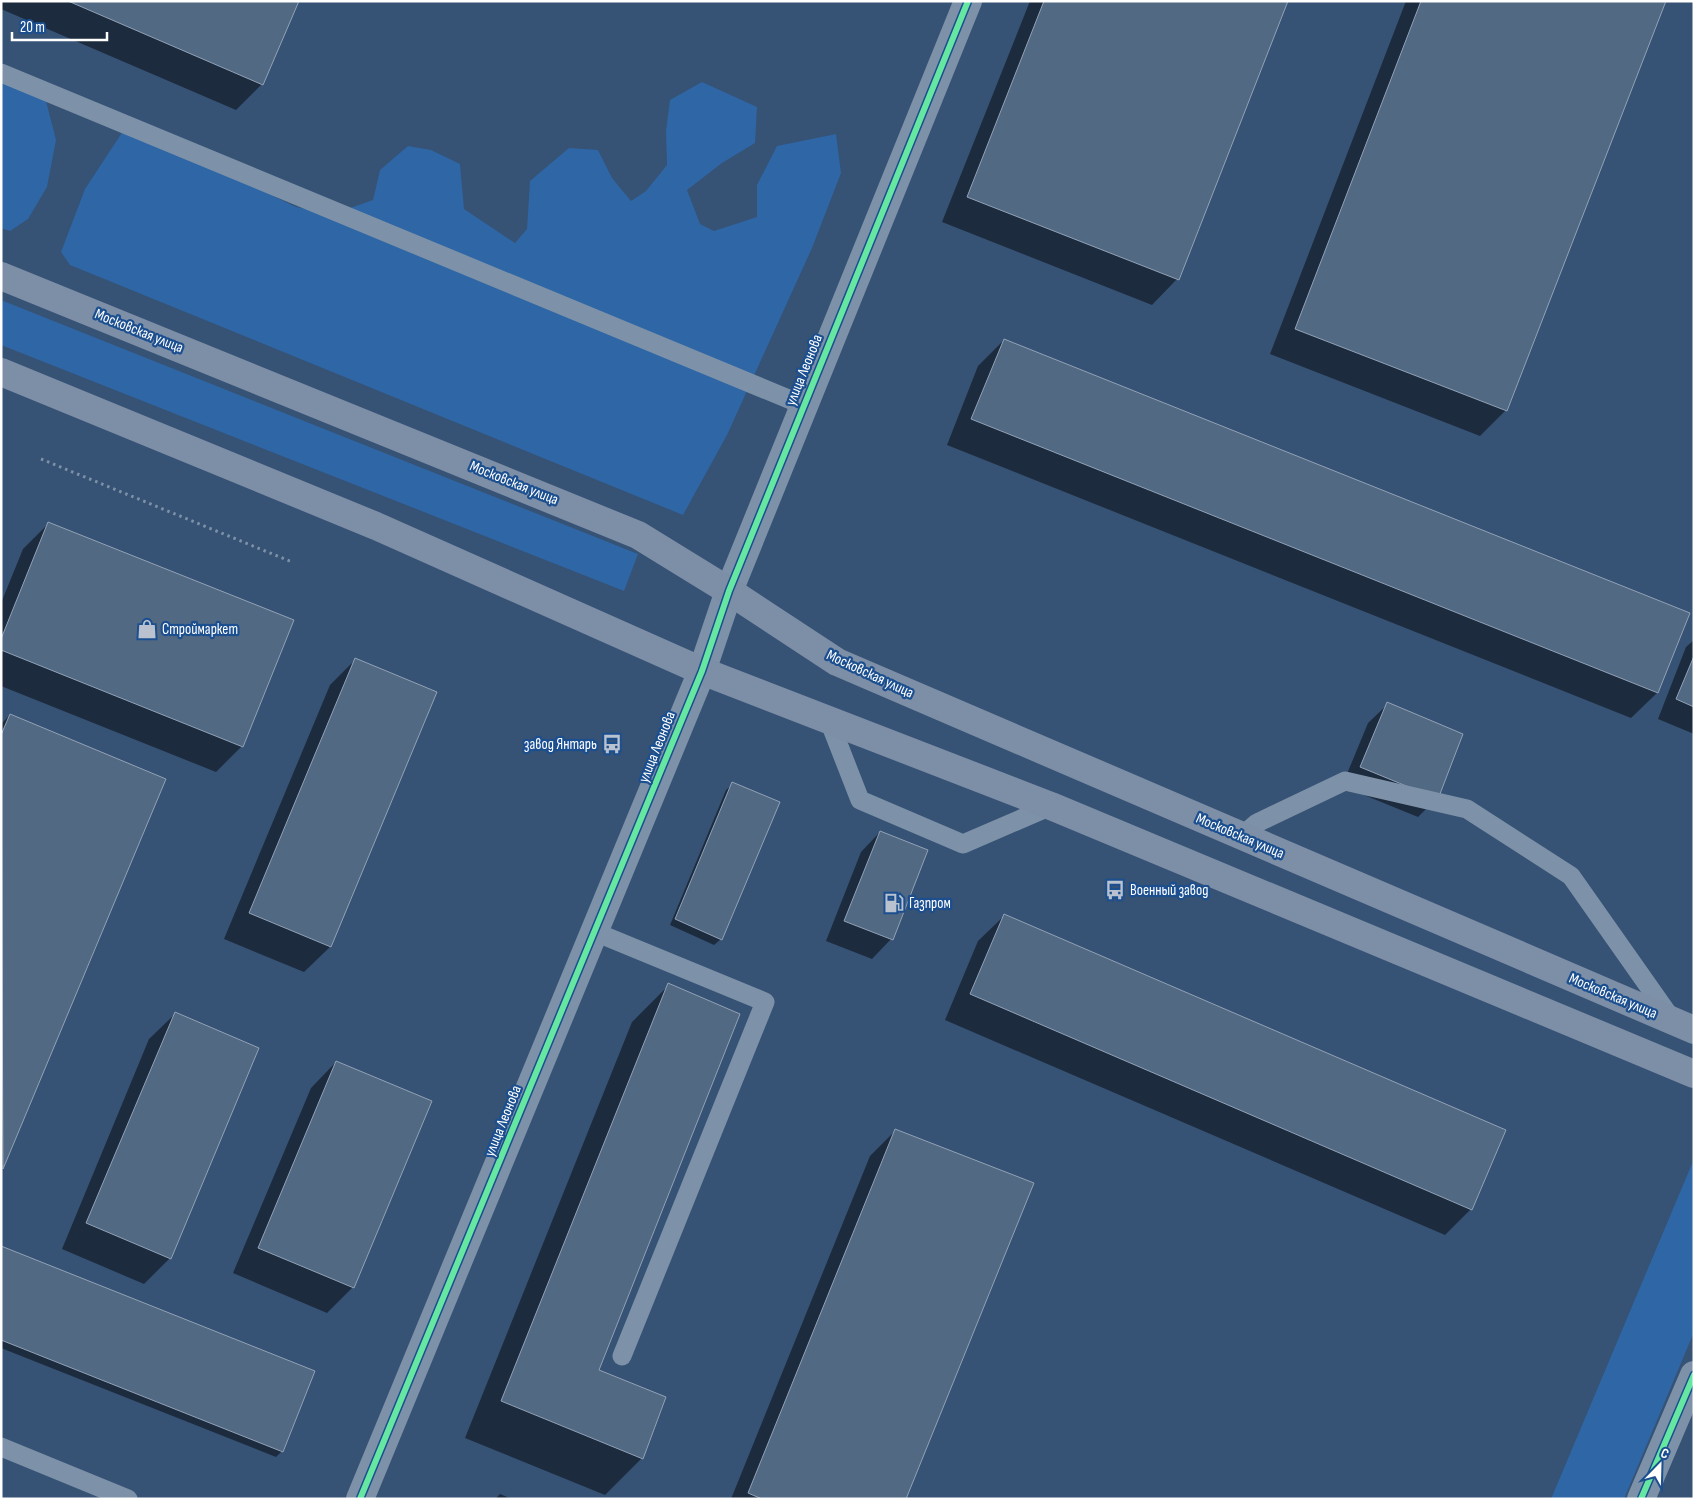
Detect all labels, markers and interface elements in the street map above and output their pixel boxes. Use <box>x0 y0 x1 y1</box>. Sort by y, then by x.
scale bar <box>12 10 108 42</box>
text: 20 m <box>20 18 45 37</box>
street label: Московская улица <box>92 305 186 357</box>
street label: улица Леонова <box>781 331 827 408</box>
street label: Московская улица <box>467 457 561 509</box>
shop icon: Строймаркет <box>136 618 158 640</box>
place label: Строймаркет <box>162 620 238 639</box>
street label: Московская улица <box>823 646 917 703</box>
street label: улица Леонова <box>634 708 680 785</box>
bus stop icon: завод Янтарь <box>601 733 623 755</box>
place label: завод Янтарь <box>524 735 597 754</box>
street label: Московская улица <box>1193 809 1287 863</box>
bus stop icon: Военный завод <box>1104 879 1126 901</box>
place label: Военный завод <box>1130 881 1208 900</box>
fuel station icon: Газпром <box>883 892 905 914</box>
place label: Газпром <box>909 894 951 913</box>
street label: Московская улица <box>1566 969 1660 1023</box>
street label: улица Леонова <box>480 1082 526 1159</box>
north arrow <box>1635 1440 1685 1490</box>
text: С <box>1658 1444 1672 1463</box>

